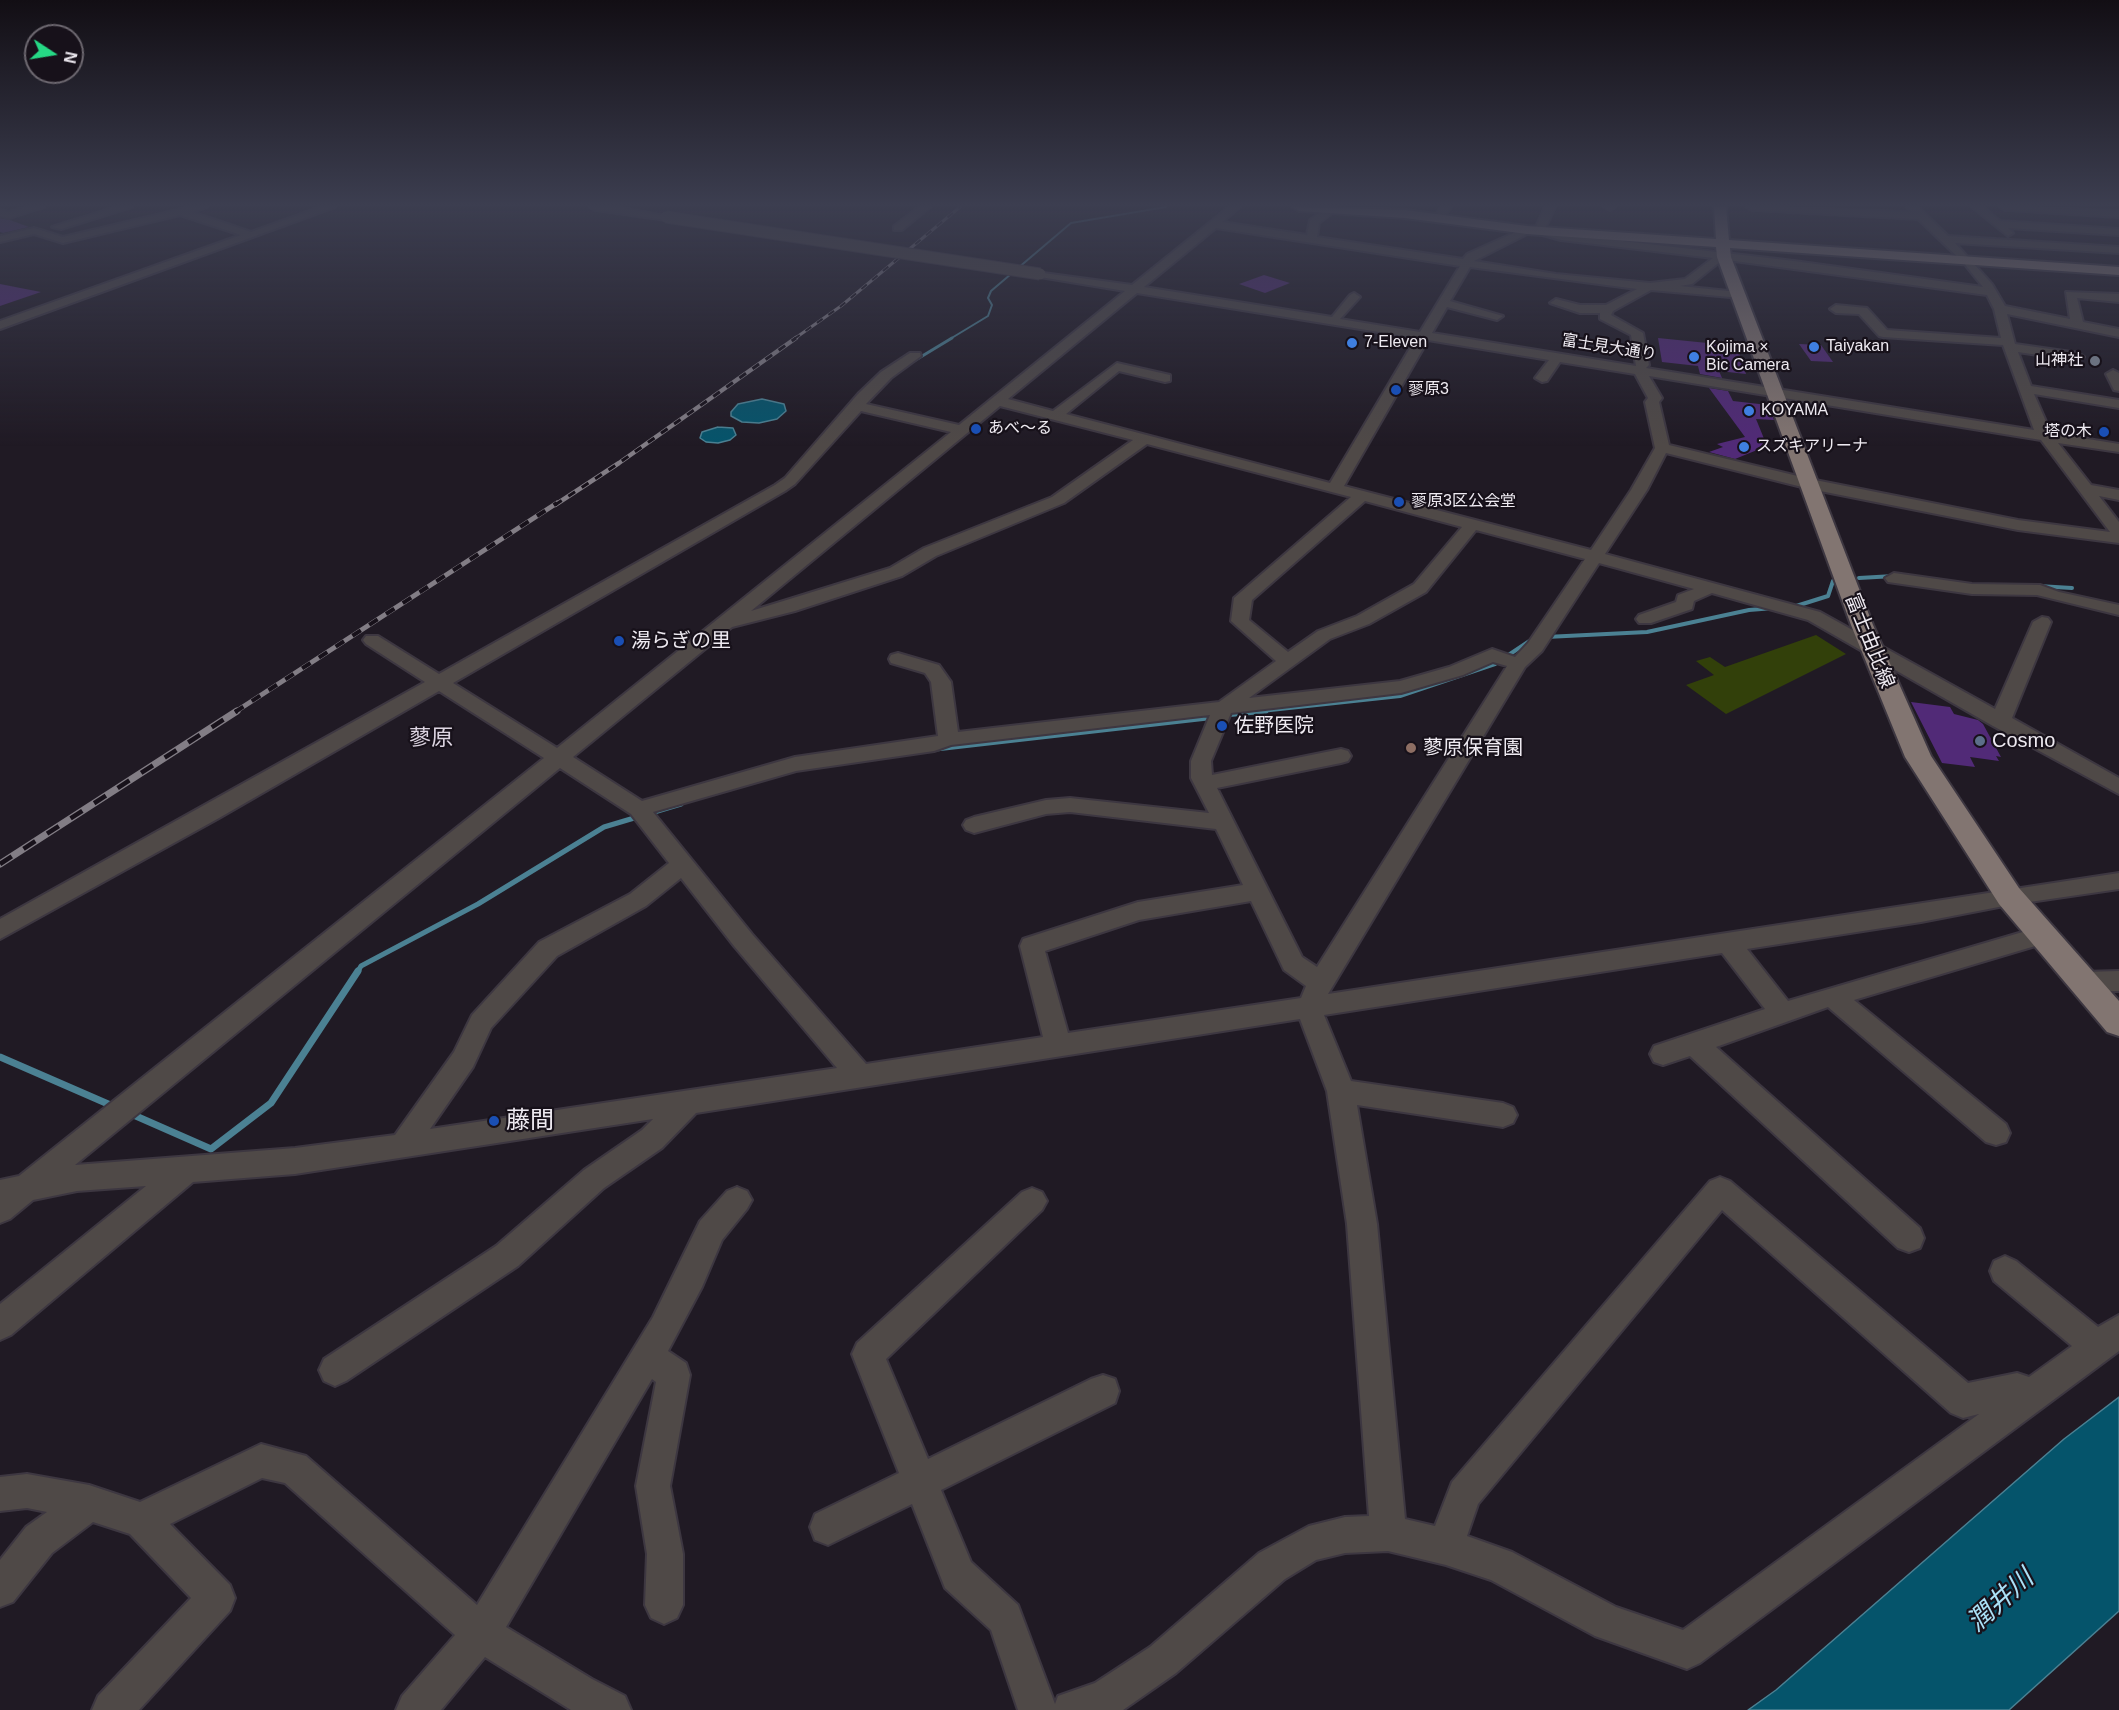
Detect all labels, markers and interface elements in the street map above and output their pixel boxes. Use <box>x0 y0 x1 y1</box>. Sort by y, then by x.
north arrow <box>24 24 84 84</box>
text: N <box>61 50 80 65</box>
street label: 富士見大通り <box>1560 331 1658 365</box>
place label: 7-Eleven <box>1364 333 1427 353</box>
marker: 7-Eleven <box>1345 336 1359 350</box>
place label: Taiyakan <box>1826 337 1889 357</box>
place label: Kojima × Bic Camera <box>1706 338 1790 376</box>
marker: Taiyakan <box>1807 340 1821 354</box>
marker: Kojima × Bic Camera <box>1687 350 1701 364</box>
place label: 山神社 <box>2035 351 2083 371</box>
marker: 山神社 <box>2088 354 2102 368</box>
place label: 蓼原3 <box>1408 380 1449 400</box>
marker: 蓼原3 <box>1389 383 1403 397</box>
place label: KOYAMA <box>1761 401 1828 421</box>
marker: KOYAMA <box>1742 404 1756 418</box>
place label: あべ〜る <box>988 419 1052 439</box>
marker: あべ〜る <box>969 422 983 436</box>
place label: 塔の木 <box>2044 422 2092 442</box>
marker: 塔の木 <box>2097 425 2111 439</box>
place label: スズキアリーナ <box>1756 437 1868 457</box>
marker: スズキアリーナ <box>1737 440 1751 454</box>
place label: 蓼原3区公会堂 <box>1411 492 1516 512</box>
marker: 蓼原3区公会堂 <box>1392 495 1406 509</box>
street label: 富士由比線 <box>1839 590 1899 692</box>
place label: 湯らぎの里 <box>631 629 731 653</box>
marker: 湯らぎの里 <box>612 634 626 648</box>
place label: 佐野医院 <box>1234 714 1314 738</box>
marker: 佐野医院 <box>1215 719 1229 733</box>
district label: 蓼原 <box>409 726 453 752</box>
place label: Cosmo <box>1992 729 2055 753</box>
marker: Cosmo <box>1973 734 1987 748</box>
place label: 蓼原保育園 <box>1423 736 1523 760</box>
marker: 蓼原保育園 <box>1404 741 1418 755</box>
place label: 藤間 <box>506 1107 554 1135</box>
marker: 藤間 <box>487 1114 501 1128</box>
water label: 潤井川 <box>1962 1563 2040 1639</box>

